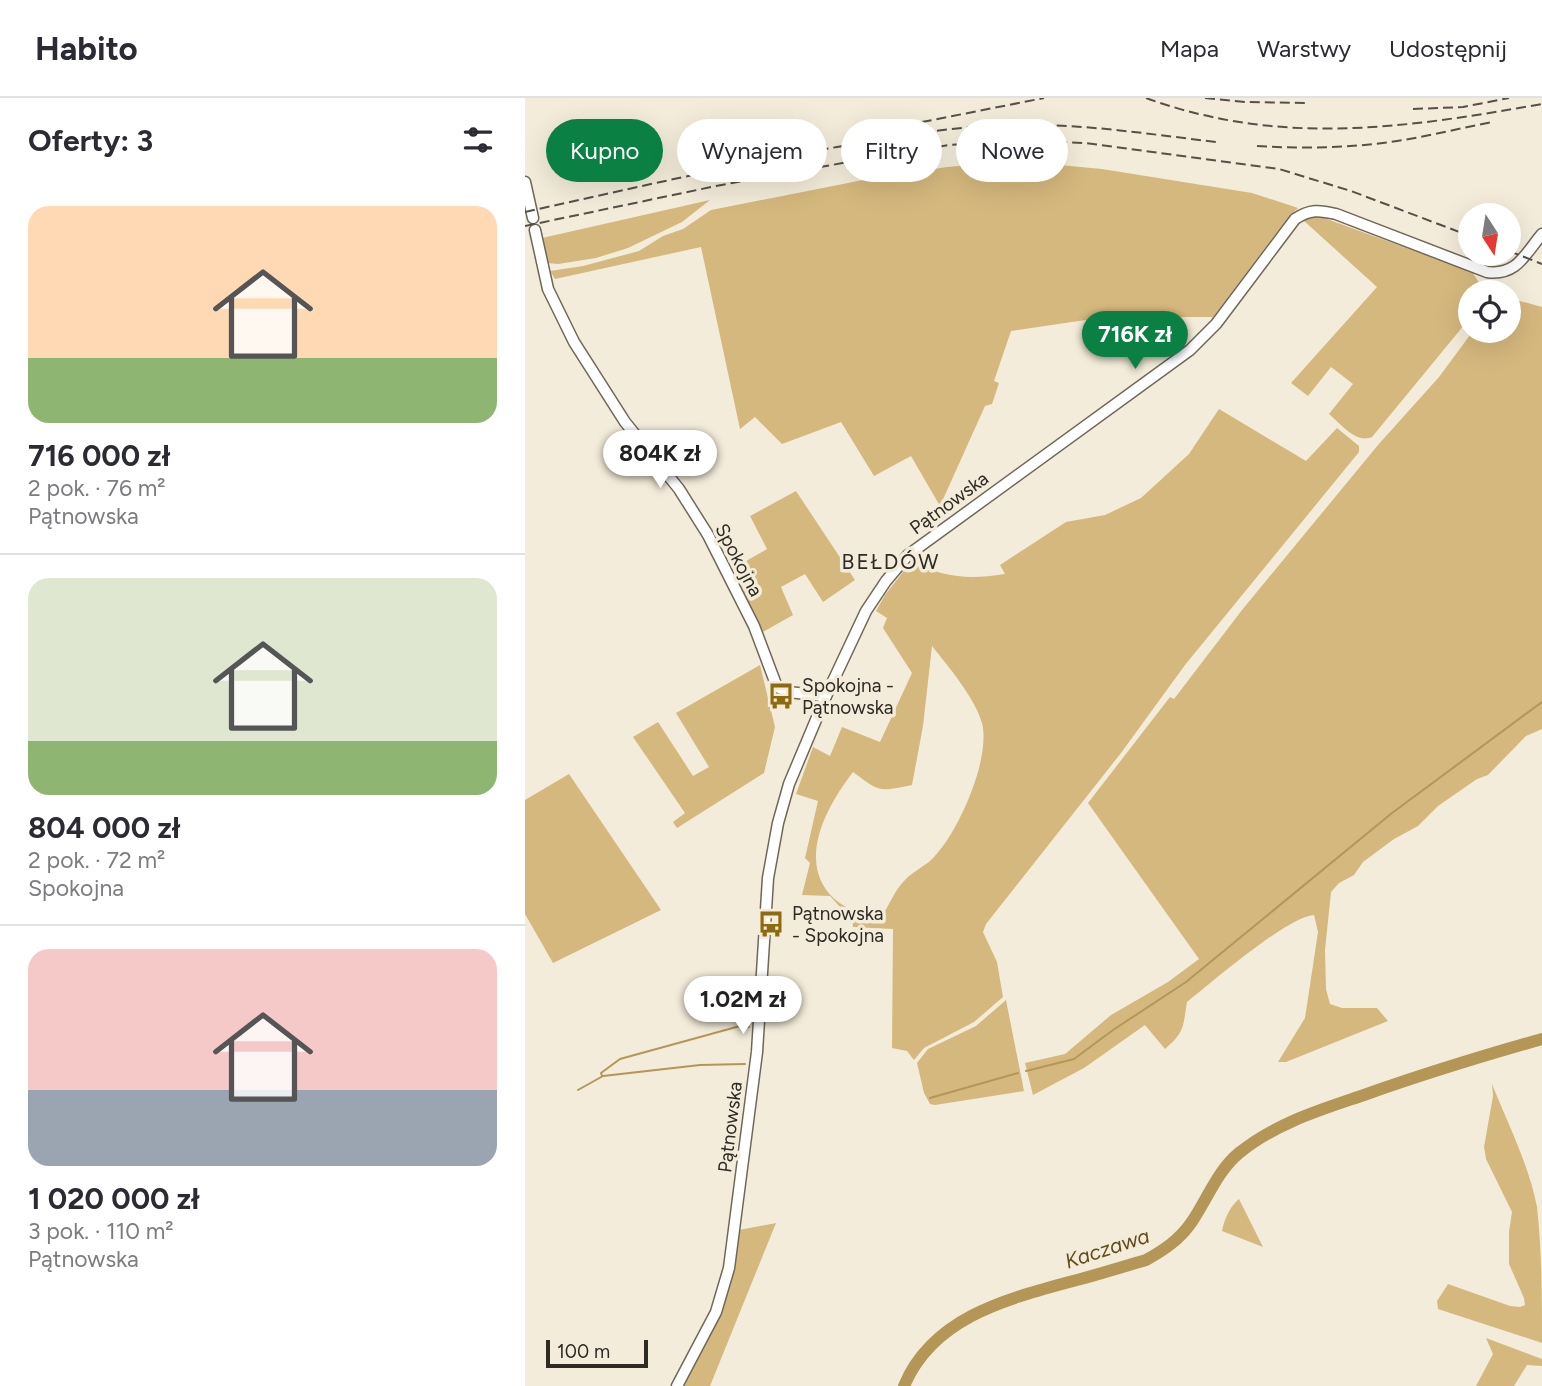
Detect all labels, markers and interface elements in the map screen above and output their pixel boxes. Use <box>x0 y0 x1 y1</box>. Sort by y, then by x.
text: Habito <box>35 29 138 68</box>
text: Mapa <box>1160 34 1219 63</box>
text: Warstwy <box>1257 34 1351 63</box>
text: Udostępnij <box>1389 34 1507 63</box>
chip: Kupno <box>546 119 663 182</box>
chip: Wynajem <box>677 119 827 182</box>
chip: Filtry <box>841 119 942 182</box>
chip: Nowe <box>956 119 1068 182</box>
icon: filters <box>459 121 497 159</box>
text: Oferty: 3 <box>28 122 153 159</box>
north arrow <box>1458 203 1521 266</box>
map controls <box>1458 203 1521 343</box>
icon: home <box>200 251 326 377</box>
button: locate <box>1458 280 1521 343</box>
pin: 716K zł <box>1070 312 1200 371</box>
text: 716K zł <box>1098 320 1172 348</box>
pin: 804K zł <box>595 430 725 490</box>
text: 716 000 zł <box>28 437 170 474</box>
text: 804K zł <box>619 439 701 467</box>
street label: Pątnowska <box>905 467 993 539</box>
text: 2 pok. · 76 m² <box>28 474 166 502</box>
text: Pątnowska <box>28 502 139 530</box>
street label: Spokojna <box>710 520 768 600</box>
district label: BEŁDÓW <box>842 549 940 574</box>
icon: home <box>200 623 326 749</box>
place label: Spokojna - Pątnowska <box>802 674 894 719</box>
bus stop icon: Spokojna - Pątnowska <box>766 681 796 711</box>
text: 804 000 zł <box>28 809 180 846</box>
text: 2 pok. · 72 m² <box>28 846 165 874</box>
text: Spokojna <box>28 874 124 902</box>
place label: Pątnowska - Spokojna <box>792 902 884 947</box>
bus stop icon: Pątnowska - Spokojna <box>756 909 786 939</box>
pin: 1.02M zł <box>671 976 815 1036</box>
text: 1.02M zł <box>700 985 786 1013</box>
icon: home <box>200 994 326 1120</box>
street label: Pątnowska <box>713 1080 747 1174</box>
text: 1 020 000 zł <box>28 1180 200 1217</box>
text: 3 pok. · 110 m² <box>28 1217 174 1245</box>
water label: Kaczawa <box>1061 1223 1153 1273</box>
text: Pątnowska <box>28 1245 139 1273</box>
scale bar <box>546 1337 647 1369</box>
text: 100 m <box>557 1340 610 1363</box>

